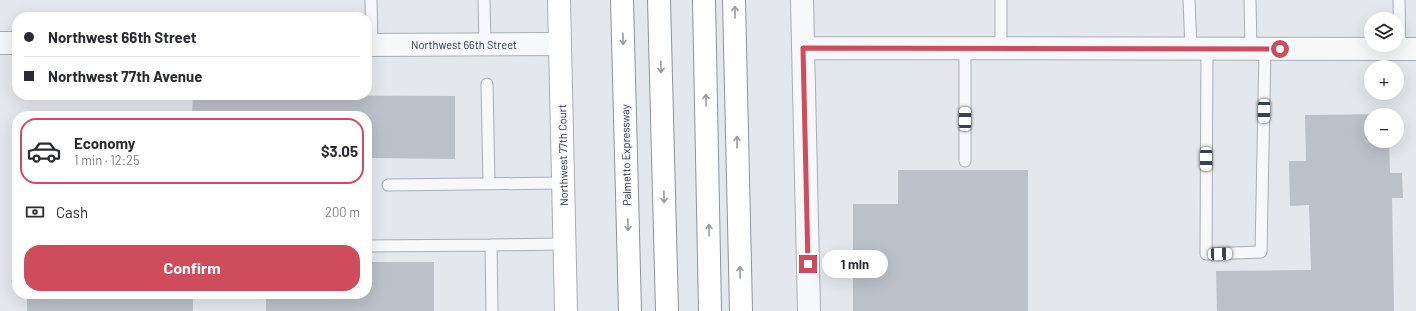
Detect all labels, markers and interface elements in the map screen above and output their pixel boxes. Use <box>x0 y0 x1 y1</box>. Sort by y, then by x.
one-way arrow <box>731 6 739 19</box>
map controls <box>1364 12 1404 148</box>
button: layers <box>1364 12 1404 52</box>
text: Northwest 66th Street <box>48 28 196 46</box>
one-way arrow <box>619 32 627 45</box>
street label: Northwest 66th Street <box>411 38 517 51</box>
route start <box>1271 40 1289 58</box>
one-way arrow <box>657 60 665 73</box>
button: + <box>1364 60 1404 100</box>
text: Northwest 77th Avenue <box>48 67 202 85</box>
one-way arrow <box>702 94 710 107</box>
car <box>1258 99 1270 123</box>
street label: Northwest 77th Court <box>555 104 570 206</box>
street label: Palmetto Expressway <box>618 104 633 206</box>
car <box>959 107 971 131</box>
button: − <box>1364 108 1404 148</box>
icon: car <box>26 133 62 169</box>
text: Economy <box>74 134 135 152</box>
one-way arrow <box>733 136 741 149</box>
text: $3.05 <box>321 142 358 160</box>
car <box>1200 147 1212 171</box>
text: 1 min · 12:25 <box>74 152 140 168</box>
one-way arrow <box>660 190 668 203</box>
icon: cash <box>24 201 46 223</box>
text: Cash <box>56 203 88 221</box>
text: 200 m <box>325 204 360 220</box>
one-way arrow <box>624 218 632 231</box>
one-way arrow <box>705 224 713 237</box>
button: Confirm <box>24 245 360 291</box>
car <box>1208 248 1232 260</box>
callout: 1 min <box>822 250 888 278</box>
route end <box>799 255 817 273</box>
text: 1 min <box>841 256 869 272</box>
one-way arrow <box>736 266 744 279</box>

